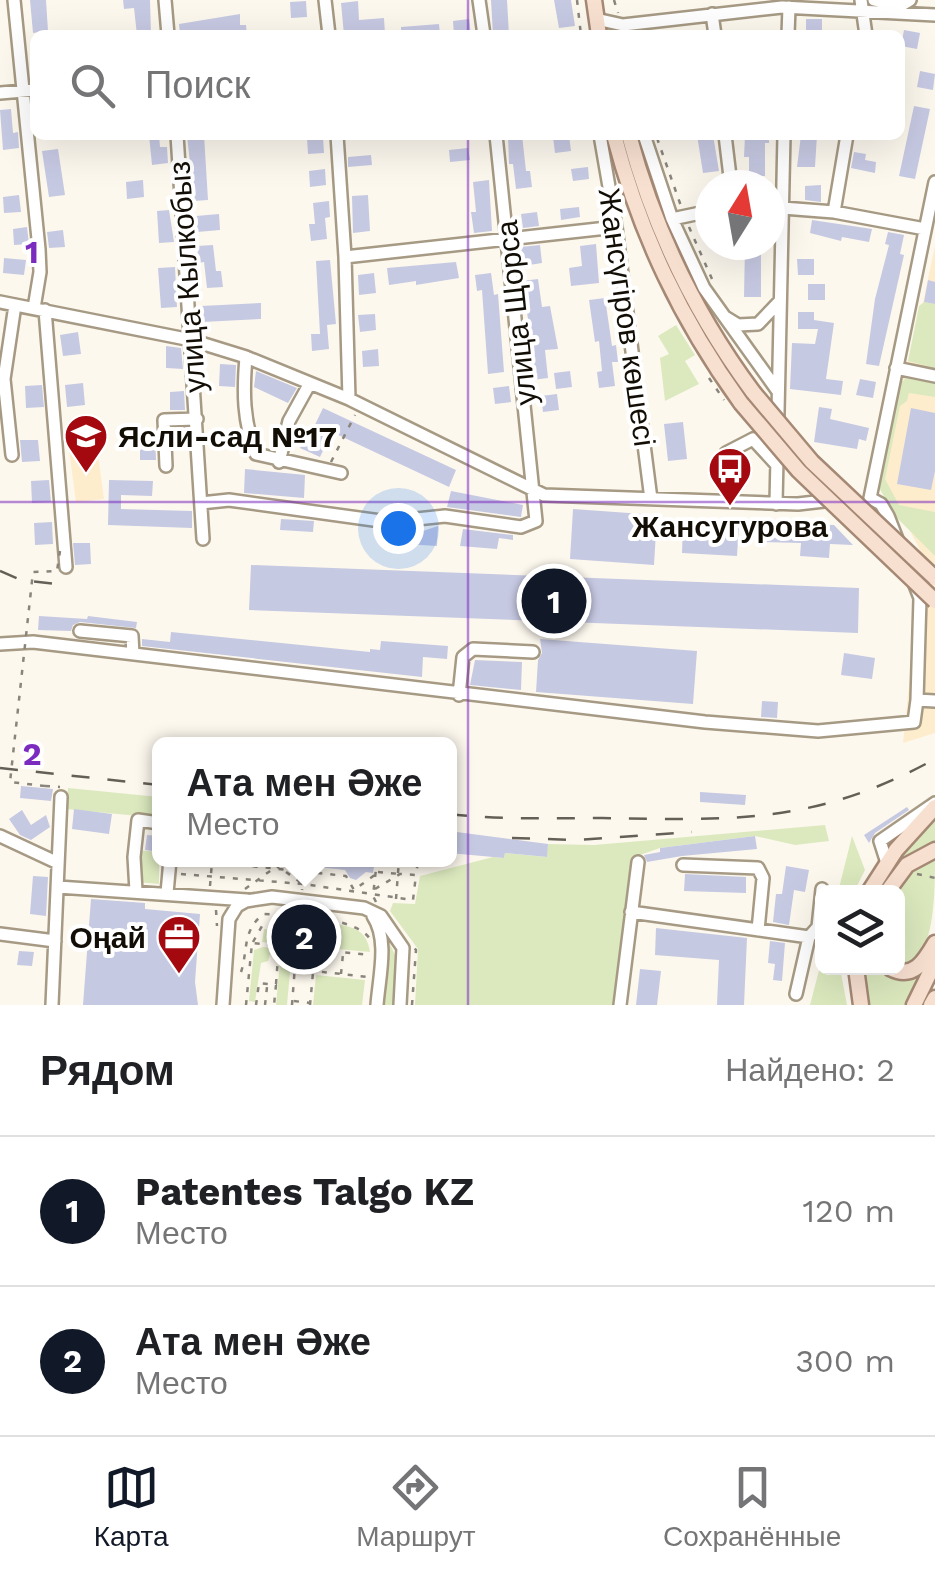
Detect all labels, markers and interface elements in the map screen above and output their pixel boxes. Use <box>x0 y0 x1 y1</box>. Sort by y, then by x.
search box <box>30 30 905 140</box>
icon: search <box>65 58 120 113</box>
text: Поиск <box>145 63 250 107</box>
street label: улица Кылкобыз <box>161 160 213 394</box>
north arrow <box>695 170 785 260</box>
street label: Жансүгіров көшесі <box>592 185 662 449</box>
street label: улица Щорса <box>489 218 543 407</box>
text: 1 <box>25 233 39 271</box>
school or university icon: Ясли-сад №17 <box>63 413 109 474</box>
place label: Ясли-сад №17 <box>118 419 337 454</box>
bus stop icon: Жансугурова <box>707 446 753 507</box>
your location <box>373 503 424 554</box>
place label: Жансугурова <box>631 509 828 544</box>
pin: 1 <box>522 564 586 638</box>
text: 2 <box>22 735 42 773</box>
popup <box>152 737 457 867</box>
text: Ата мен Әже <box>187 761 422 805</box>
text: Место <box>187 805 280 843</box>
map controls <box>815 885 905 975</box>
button: layers <box>815 885 905 975</box>
pin: 2 <box>272 900 336 974</box>
office icon: Оңай <box>156 914 202 975</box>
place label: Оңай <box>69 920 146 955</box>
text: Рядом <box>40 1046 175 1095</box>
text: Найдено: 2 <box>725 1051 895 1089</box>
text: Patentes Talgo KZ <box>135 1170 474 1214</box>
text: 1 <box>66 1192 79 1230</box>
text: 120 m <box>803 1192 895 1230</box>
text: Место <box>135 1214 228 1252</box>
text: Ата мен Әже <box>135 1320 371 1364</box>
text: 2 <box>63 1342 82 1380</box>
text: 300 m <box>795 1342 895 1380</box>
text: Место <box>135 1364 228 1402</box>
tab: Карта <box>94 1460 169 1553</box>
tab: Маршрут <box>356 1460 475 1553</box>
tab: Сохранённые <box>663 1460 841 1553</box>

